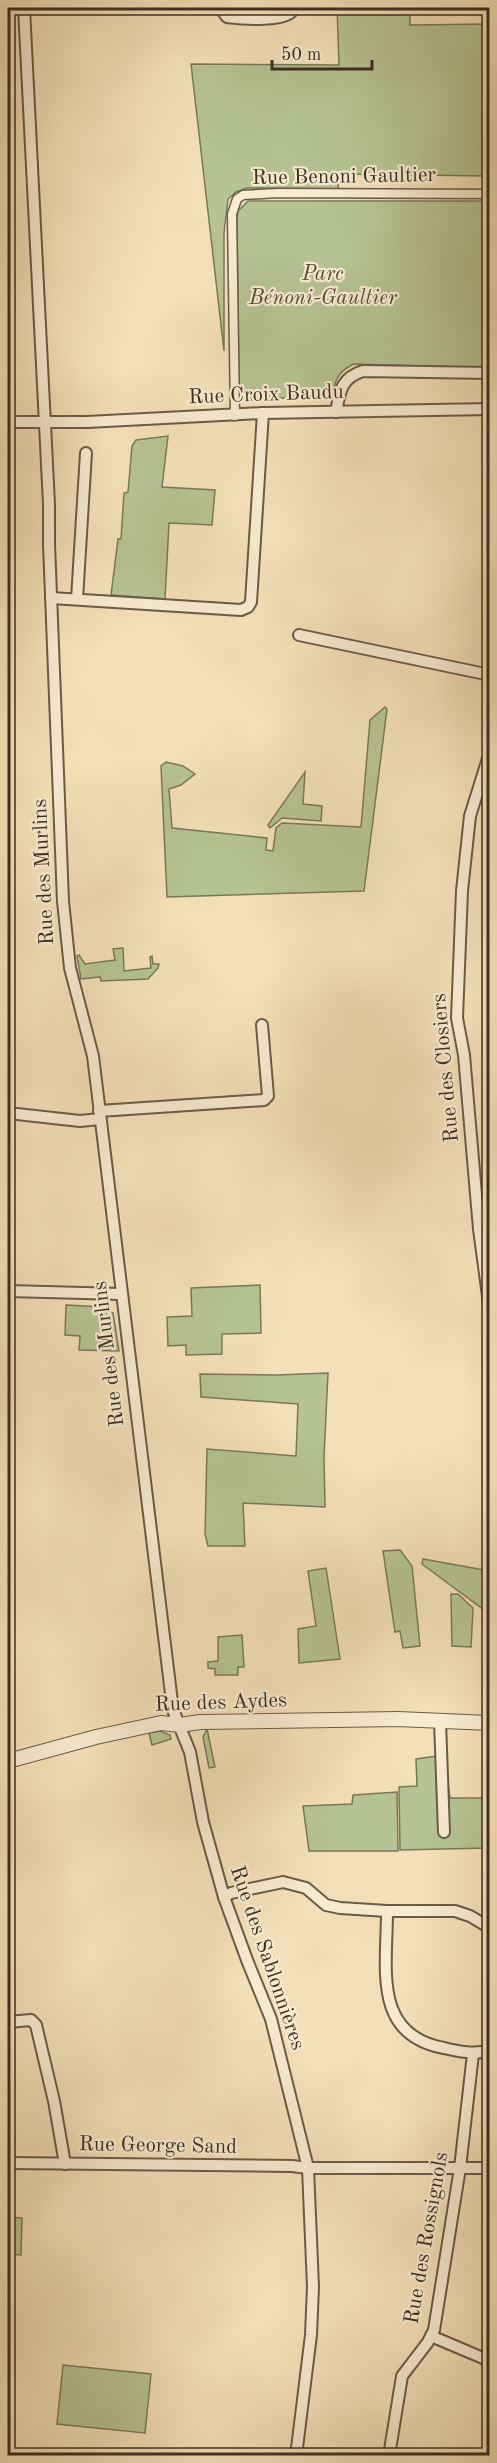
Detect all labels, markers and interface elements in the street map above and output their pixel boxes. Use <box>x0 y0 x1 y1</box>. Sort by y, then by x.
scale bar <box>272 33 372 71</box>
text: 50 m <box>281 46 321 64</box>
street label: Rue Benoni Gaultier <box>252 165 437 189</box>
park label: Parc Bénoni-Gaultier <box>248 264 398 309</box>
street label: Rue Croix Baudu <box>188 382 344 408</box>
street label: Rue des Murlins <box>30 798 58 946</box>
street label: Rue des Closiers <box>429 993 463 1143</box>
street label: Rue des Murlins <box>90 1280 128 1428</box>
street label: Rue des Aydes <box>154 1690 288 1716</box>
street label: Rue des Sablonnières <box>226 1863 308 2053</box>
street label: Rue George Sand <box>79 2134 237 2158</box>
street label: Rue des Rossignols <box>401 2150 453 2326</box>

